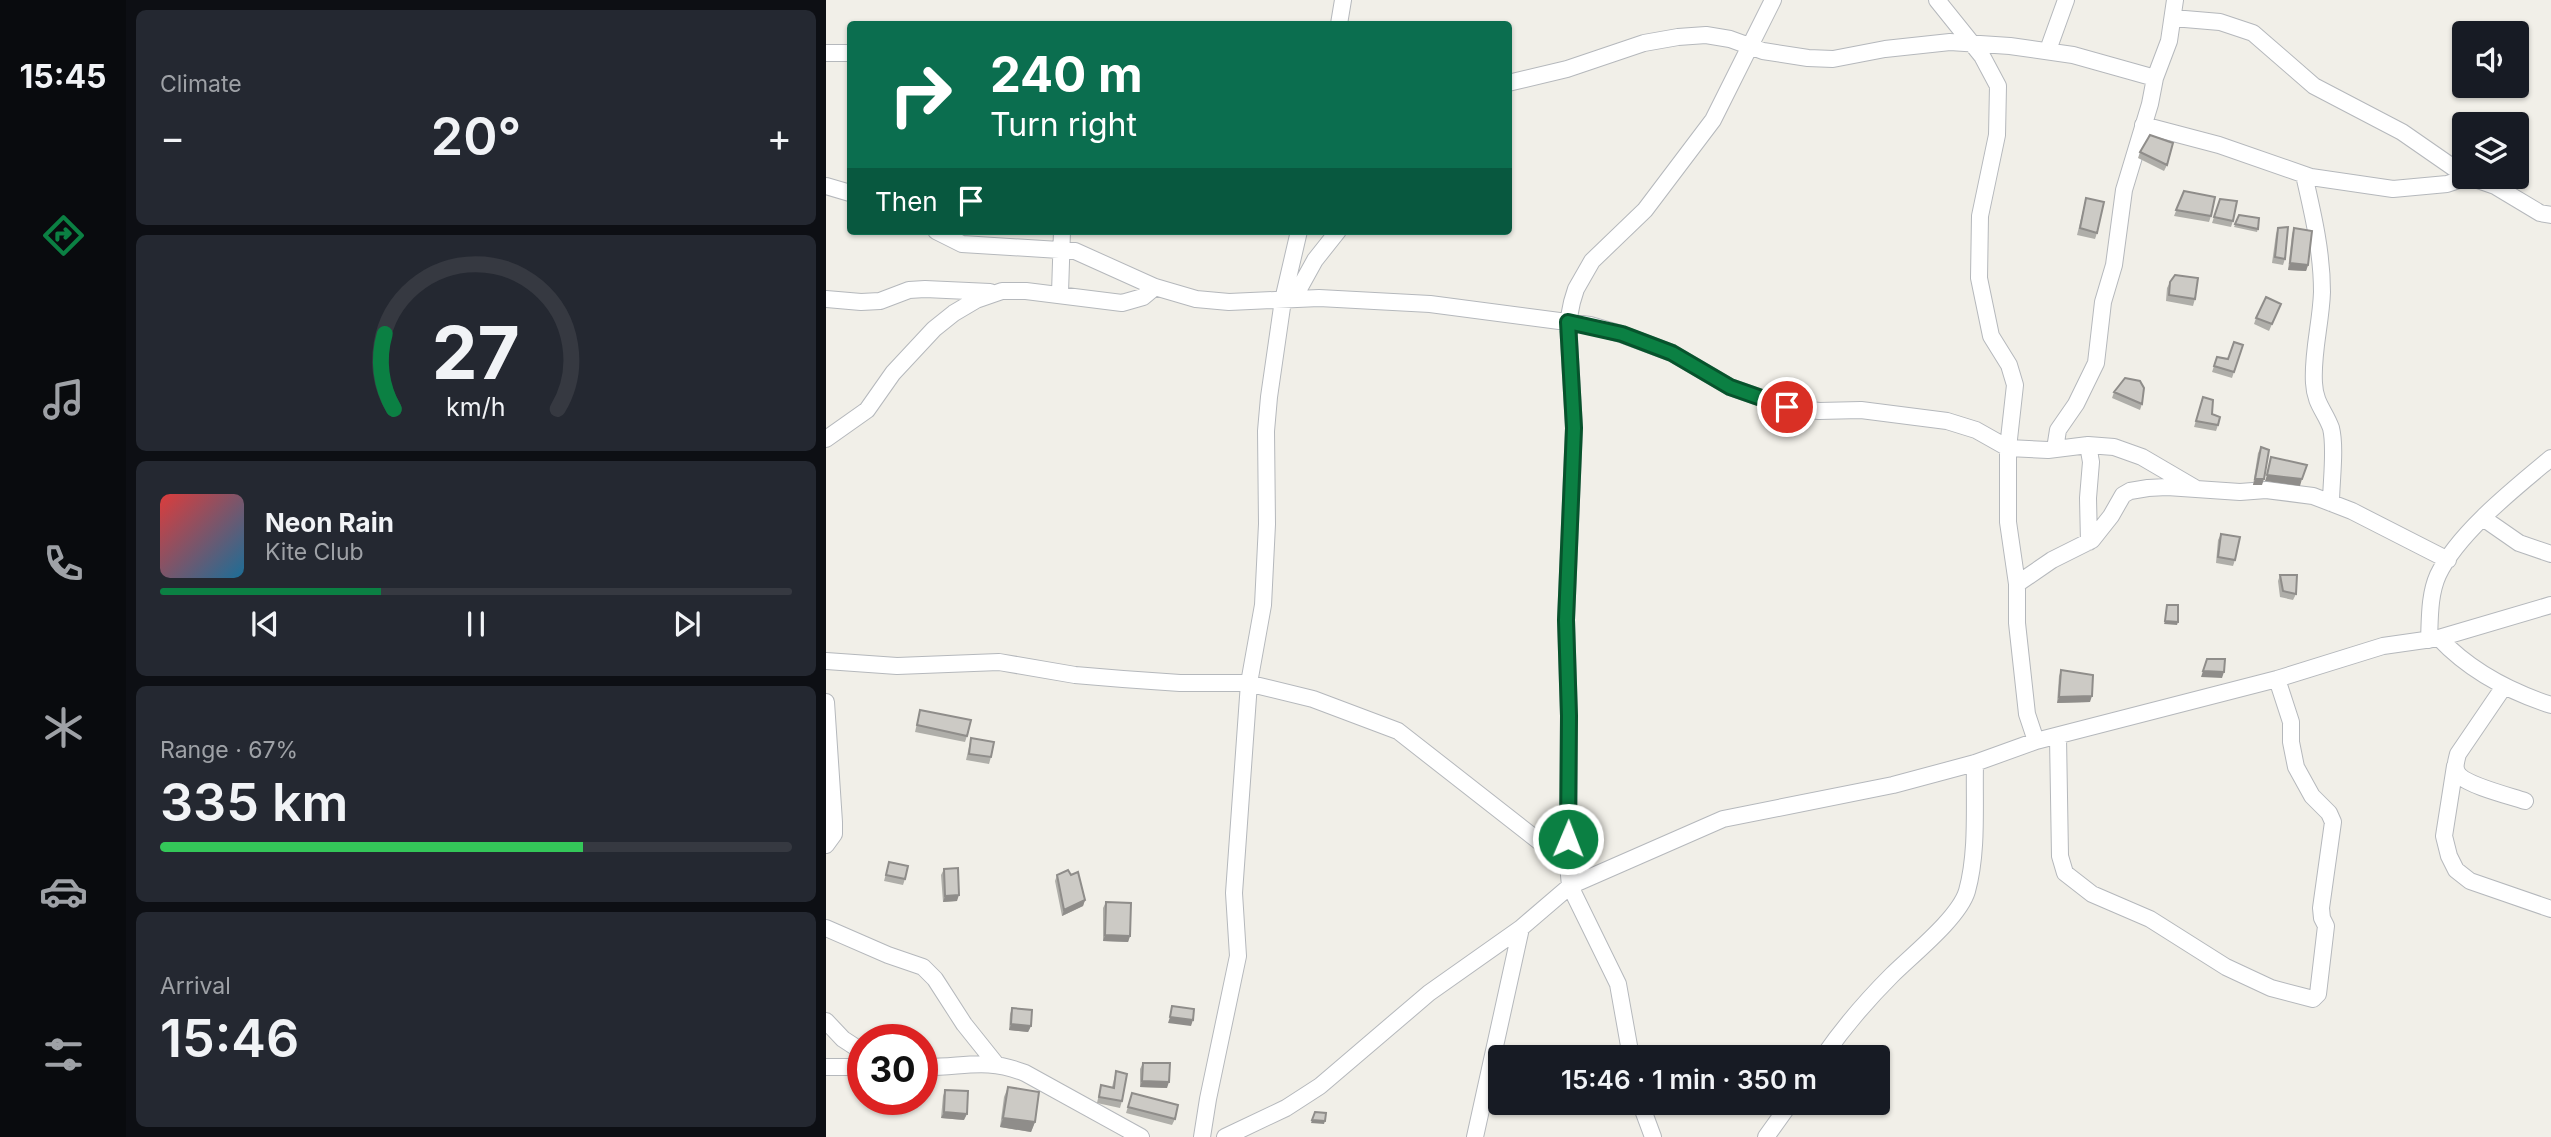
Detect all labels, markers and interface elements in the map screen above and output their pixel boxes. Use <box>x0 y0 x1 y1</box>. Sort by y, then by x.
map controls <box>2452 21 2529 189</box>
button: sound <box>2452 21 2529 98</box>
text: 240 m <box>990 45 1143 104</box>
icon: right <box>875 49 966 140</box>
text: 15:45 <box>19 57 107 96</box>
text: Climate <box>160 70 242 98</box>
text: 20° <box>431 105 521 168</box>
text: Turn right <box>990 105 1137 144</box>
button: layers <box>2452 112 2529 189</box>
text: − <box>160 114 185 160</box>
text: + <box>767 114 792 160</box>
icon: arrive <box>952 182 990 220</box>
text: Then <box>875 186 938 217</box>
icon: directions <box>39 211 88 260</box>
text: 27 <box>432 309 520 398</box>
icon: music <box>39 375 88 424</box>
pin <box>1757 377 1817 437</box>
icon: arrive <box>1768 388 1806 426</box>
text: km/h <box>446 392 506 422</box>
text: Neon Rain <box>265 507 394 538</box>
text: Kite Club <box>265 538 364 566</box>
icon: phone <box>39 539 88 588</box>
icon: previous <box>246 605 284 643</box>
icon: pause <box>457 605 495 643</box>
icon: next <box>668 605 706 643</box>
icon: climate <box>39 703 88 752</box>
text: Range · 67% <box>160 736 298 764</box>
text: 335 km <box>160 771 348 834</box>
position arrow <box>1531 802 1605 876</box>
icon: car <box>39 867 88 916</box>
text: Arrival <box>160 972 231 1000</box>
text: 15:46 <box>160 1007 299 1070</box>
speed limit sign: 30 <box>847 1024 938 1115</box>
icon: filters <box>39 1030 88 1079</box>
text: 15:46 · 1 min · 350 m <box>1561 1064 1817 1095</box>

